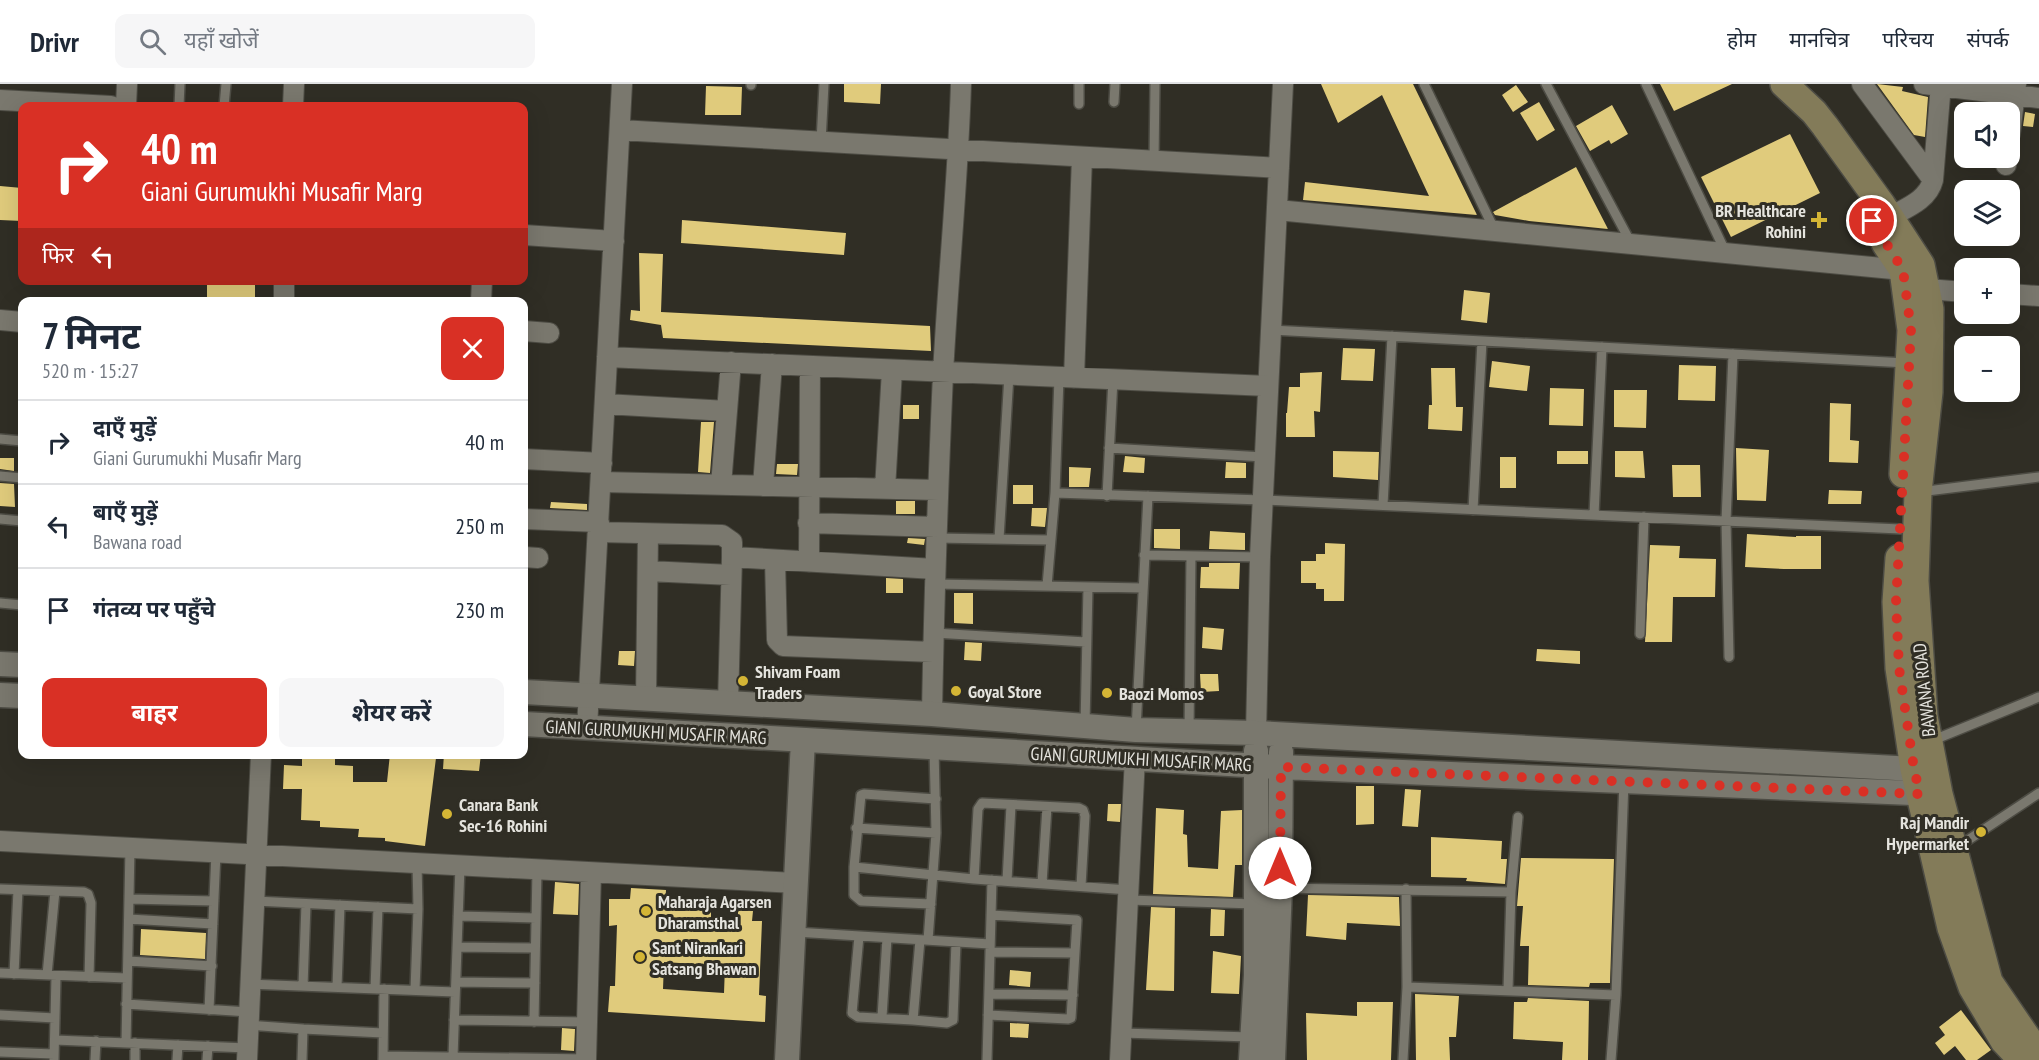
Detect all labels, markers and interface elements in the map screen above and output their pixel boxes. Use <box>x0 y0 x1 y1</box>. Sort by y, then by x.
search box <box>115 14 535 68</box>
text: Drivr <box>30 23 79 60</box>
icon: search <box>136 25 169 58</box>
text: यहाँ खोजें <box>184 26 259 54</box>
text: होम <box>1727 26 1756 53</box>
text: मानचित्र <box>1789 26 1849 53</box>
text: परिचय <box>1882 26 1934 53</box>
text: संपर्क <box>1967 26 2009 53</box>
map controls <box>1954 102 2020 402</box>
button: sound <box>1954 102 2020 168</box>
text: 40 m <box>141 121 218 176</box>
icon: right <box>42 126 120 204</box>
text: Giani Gurumukhi Musafir Marg <box>141 174 423 208</box>
button: layers <box>1954 180 2020 246</box>
pin <box>1846 195 1897 246</box>
place label: BR Healthcare Rohini <box>1715 199 1806 243</box>
icon: arrive <box>1855 204 1888 237</box>
marker: BR Healthcare Rohini <box>1810 211 1828 229</box>
icon: left <box>86 240 119 273</box>
text: फिर <box>42 241 74 269</box>
button: + <box>1954 258 2020 324</box>
text: 7 मिनट <box>42 312 141 359</box>
button: close <box>441 317 504 380</box>
button: − <box>1954 336 2020 402</box>
text: 520 m · 15:27 <box>42 358 139 384</box>
text: दाएँ मुड़ें <box>93 414 157 442</box>
icon: right <box>42 426 75 459</box>
text: 40 m <box>465 428 504 456</box>
text: Giani Gurumukhi Musafir Marg <box>93 445 302 471</box>
text: बाएँ मुड़ें <box>93 498 158 526</box>
icon: left <box>42 510 75 543</box>
text: 250 m <box>455 512 504 540</box>
text: Bawana road <box>93 529 182 555</box>
icon: arrive <box>42 594 75 627</box>
text: गंतव्य पर पहुँचे <box>93 595 215 623</box>
text: 230 m <box>455 596 504 624</box>
street label: BAWANA ROAD <box>1908 642 1940 738</box>
place label: Shivam Foam Traders <box>755 660 840 704</box>
marker: Shivam Foam Traders <box>736 674 750 688</box>
button: बाहर <box>42 678 267 747</box>
button: शेयर करें <box>279 678 504 747</box>
place label: Goyal Store <box>968 680 1042 703</box>
place label: Baozi Momos <box>1119 682 1204 705</box>
marker: Goyal Store <box>949 684 963 698</box>
marker: Baozi Momos <box>1100 686 1114 700</box>
street label: GIANI GURUMUKHI MUSAFIR MARG <box>545 715 767 749</box>
street label: GIANI GURUMUKHI MUSAFIR MARG <box>1030 742 1252 776</box>
place label: Canara Bank Sec-16 Rohini <box>459 793 547 837</box>
marker: Canara Bank Sec-16 Rohini <box>440 807 454 821</box>
place label: Raj Mandir Hypermarket <box>1886 811 1970 855</box>
marker: Raj Mandir Hypermarket <box>1974 825 1988 839</box>
position arrow <box>1248 836 1312 900</box>
place label: Maharaja Agarsen Dharamsthal <box>658 890 772 934</box>
marker: Maharaja Agarsen Dharamsthal <box>639 904 653 918</box>
place label: Sant Nirankari Satsang Bhawan <box>652 936 757 980</box>
marker: Sant Nirankari Satsang Bhawan <box>633 950 647 964</box>

